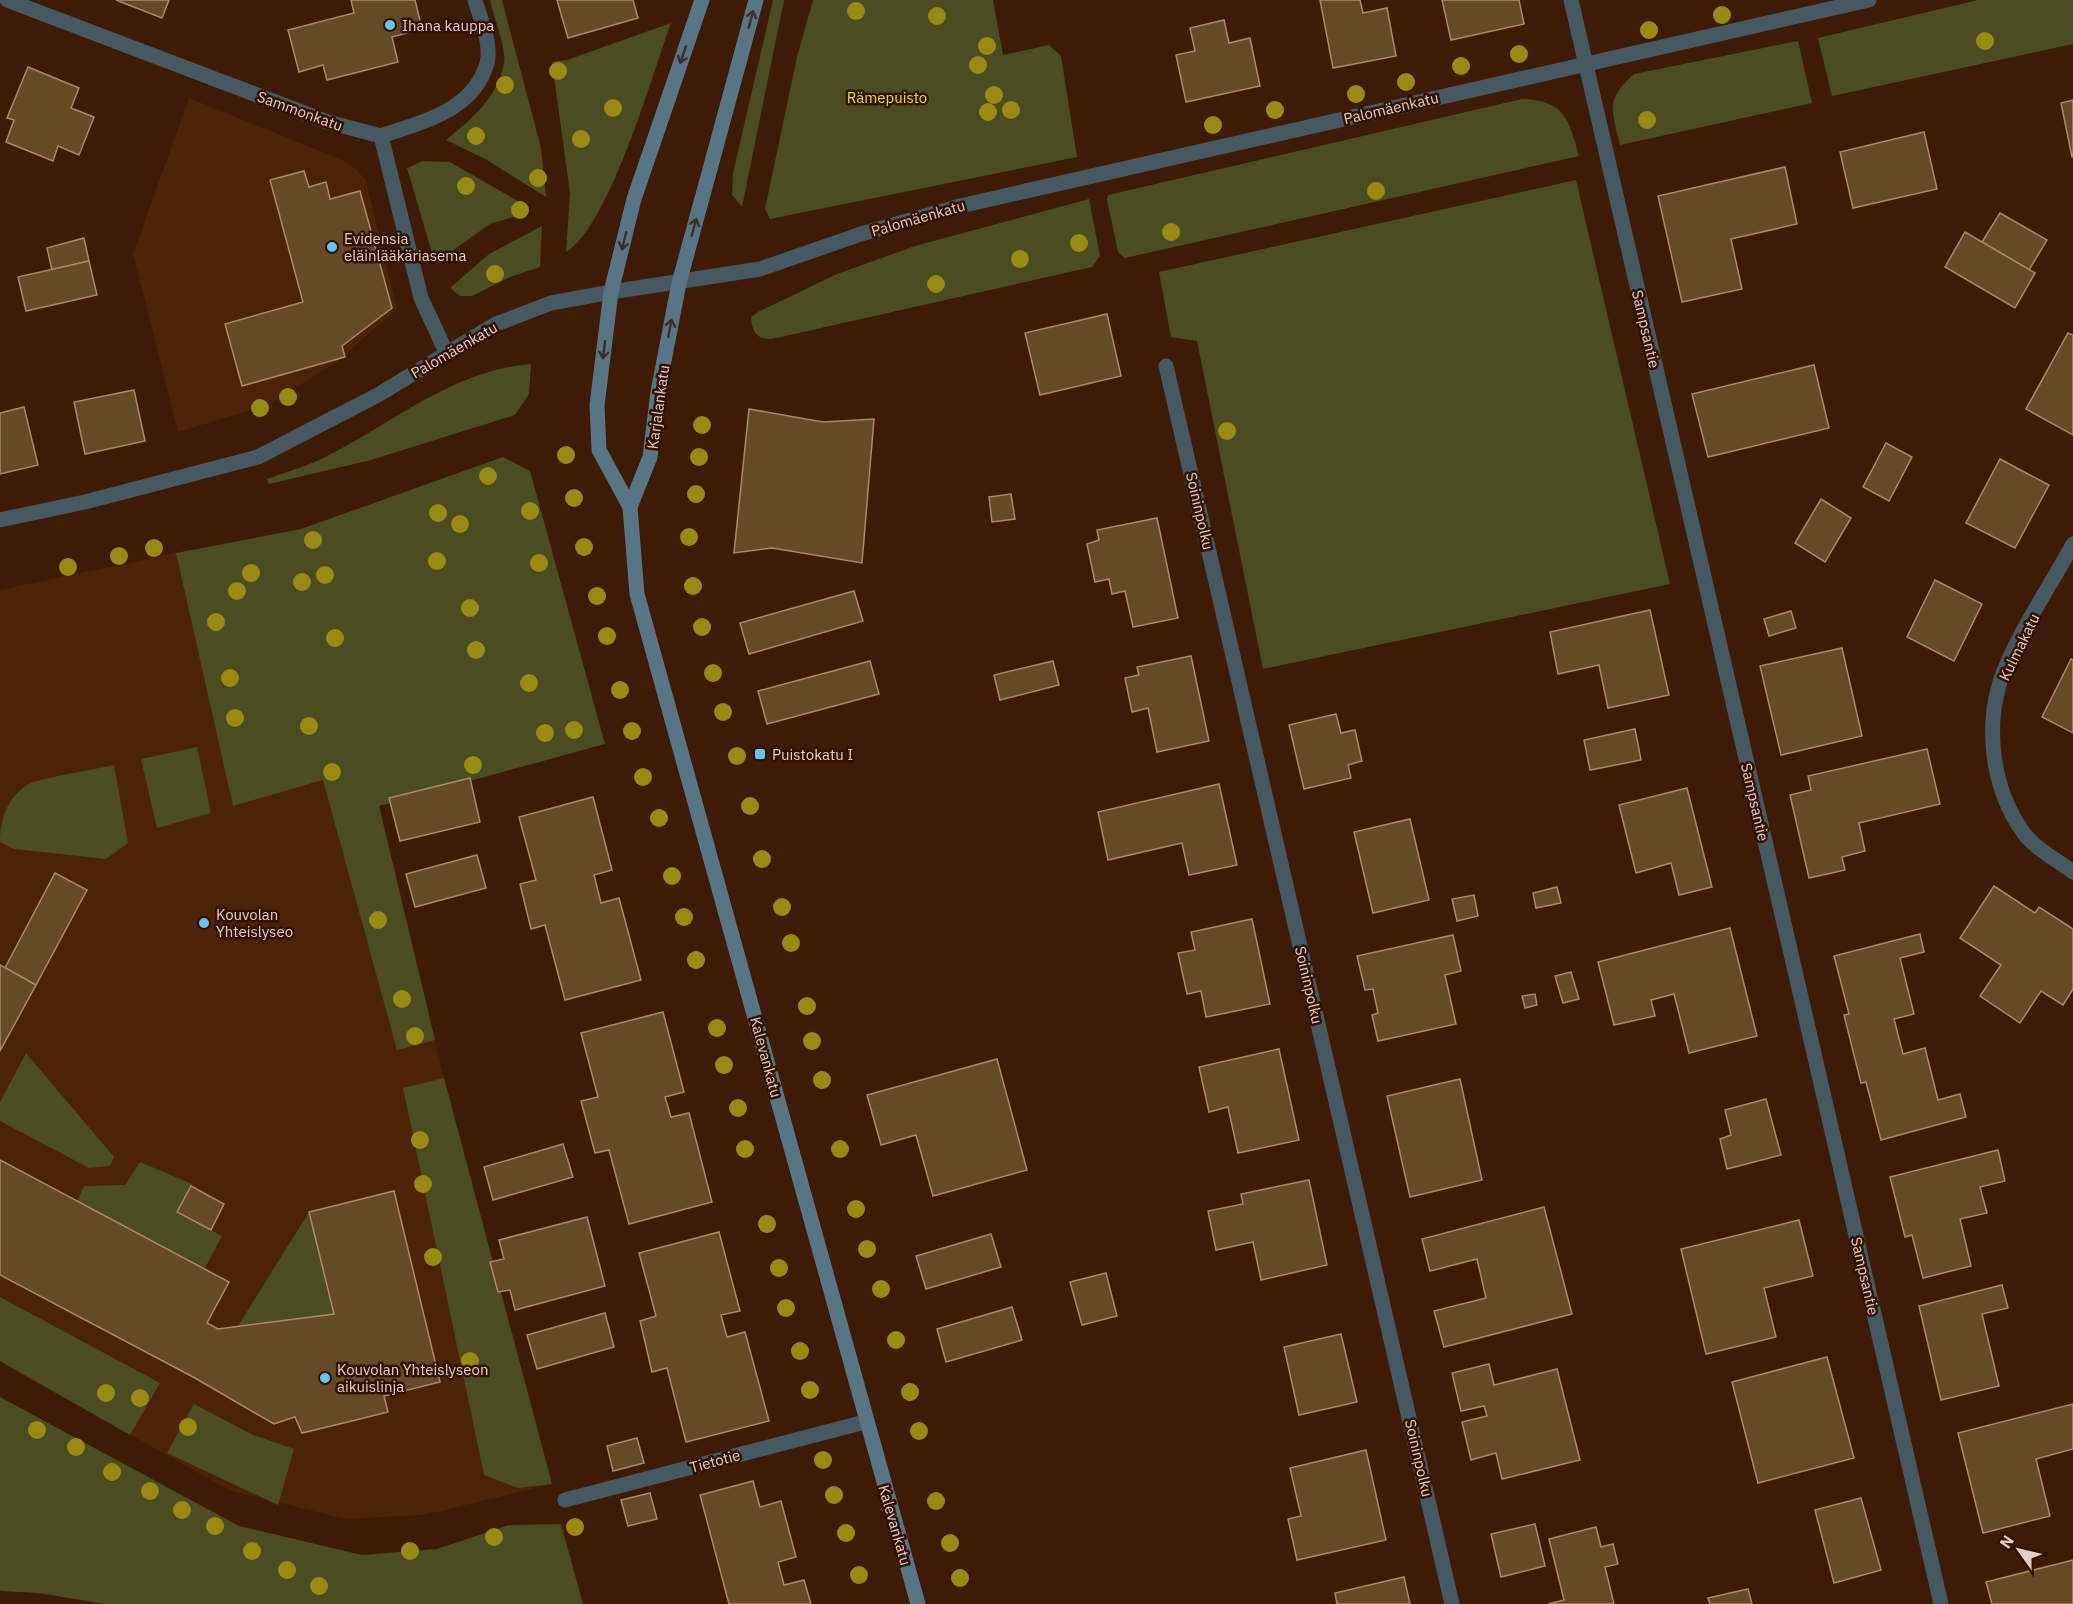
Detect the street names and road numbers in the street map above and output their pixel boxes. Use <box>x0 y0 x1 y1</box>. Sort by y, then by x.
street label: Sammonkatu <box>255 87 345 135</box>
street label: Palomäenkatu <box>1342 88 1440 128</box>
street label: Palomäenkatu <box>869 196 967 240</box>
street label: Sampsantie <box>1628 288 1664 370</box>
street label: Palomäenkatu <box>407 318 501 382</box>
street label: Karjalankatu <box>643 364 673 450</box>
street label: Soininpolku <box>1182 470 1218 552</box>
street label: Kulmakatu <box>1995 610 2043 684</box>
street label: Sampsantie <box>1737 761 1773 843</box>
street label: Soininpolku <box>1291 944 1327 1026</box>
street label: Kalevankatu <box>746 1015 786 1099</box>
street label: Sampsantie <box>1847 1235 1883 1317</box>
street label: Soininpolku <box>1401 1417 1437 1499</box>
street label: Tietotie <box>688 1445 742 1477</box>
street label: Kalevankatu <box>874 1483 916 1567</box>

